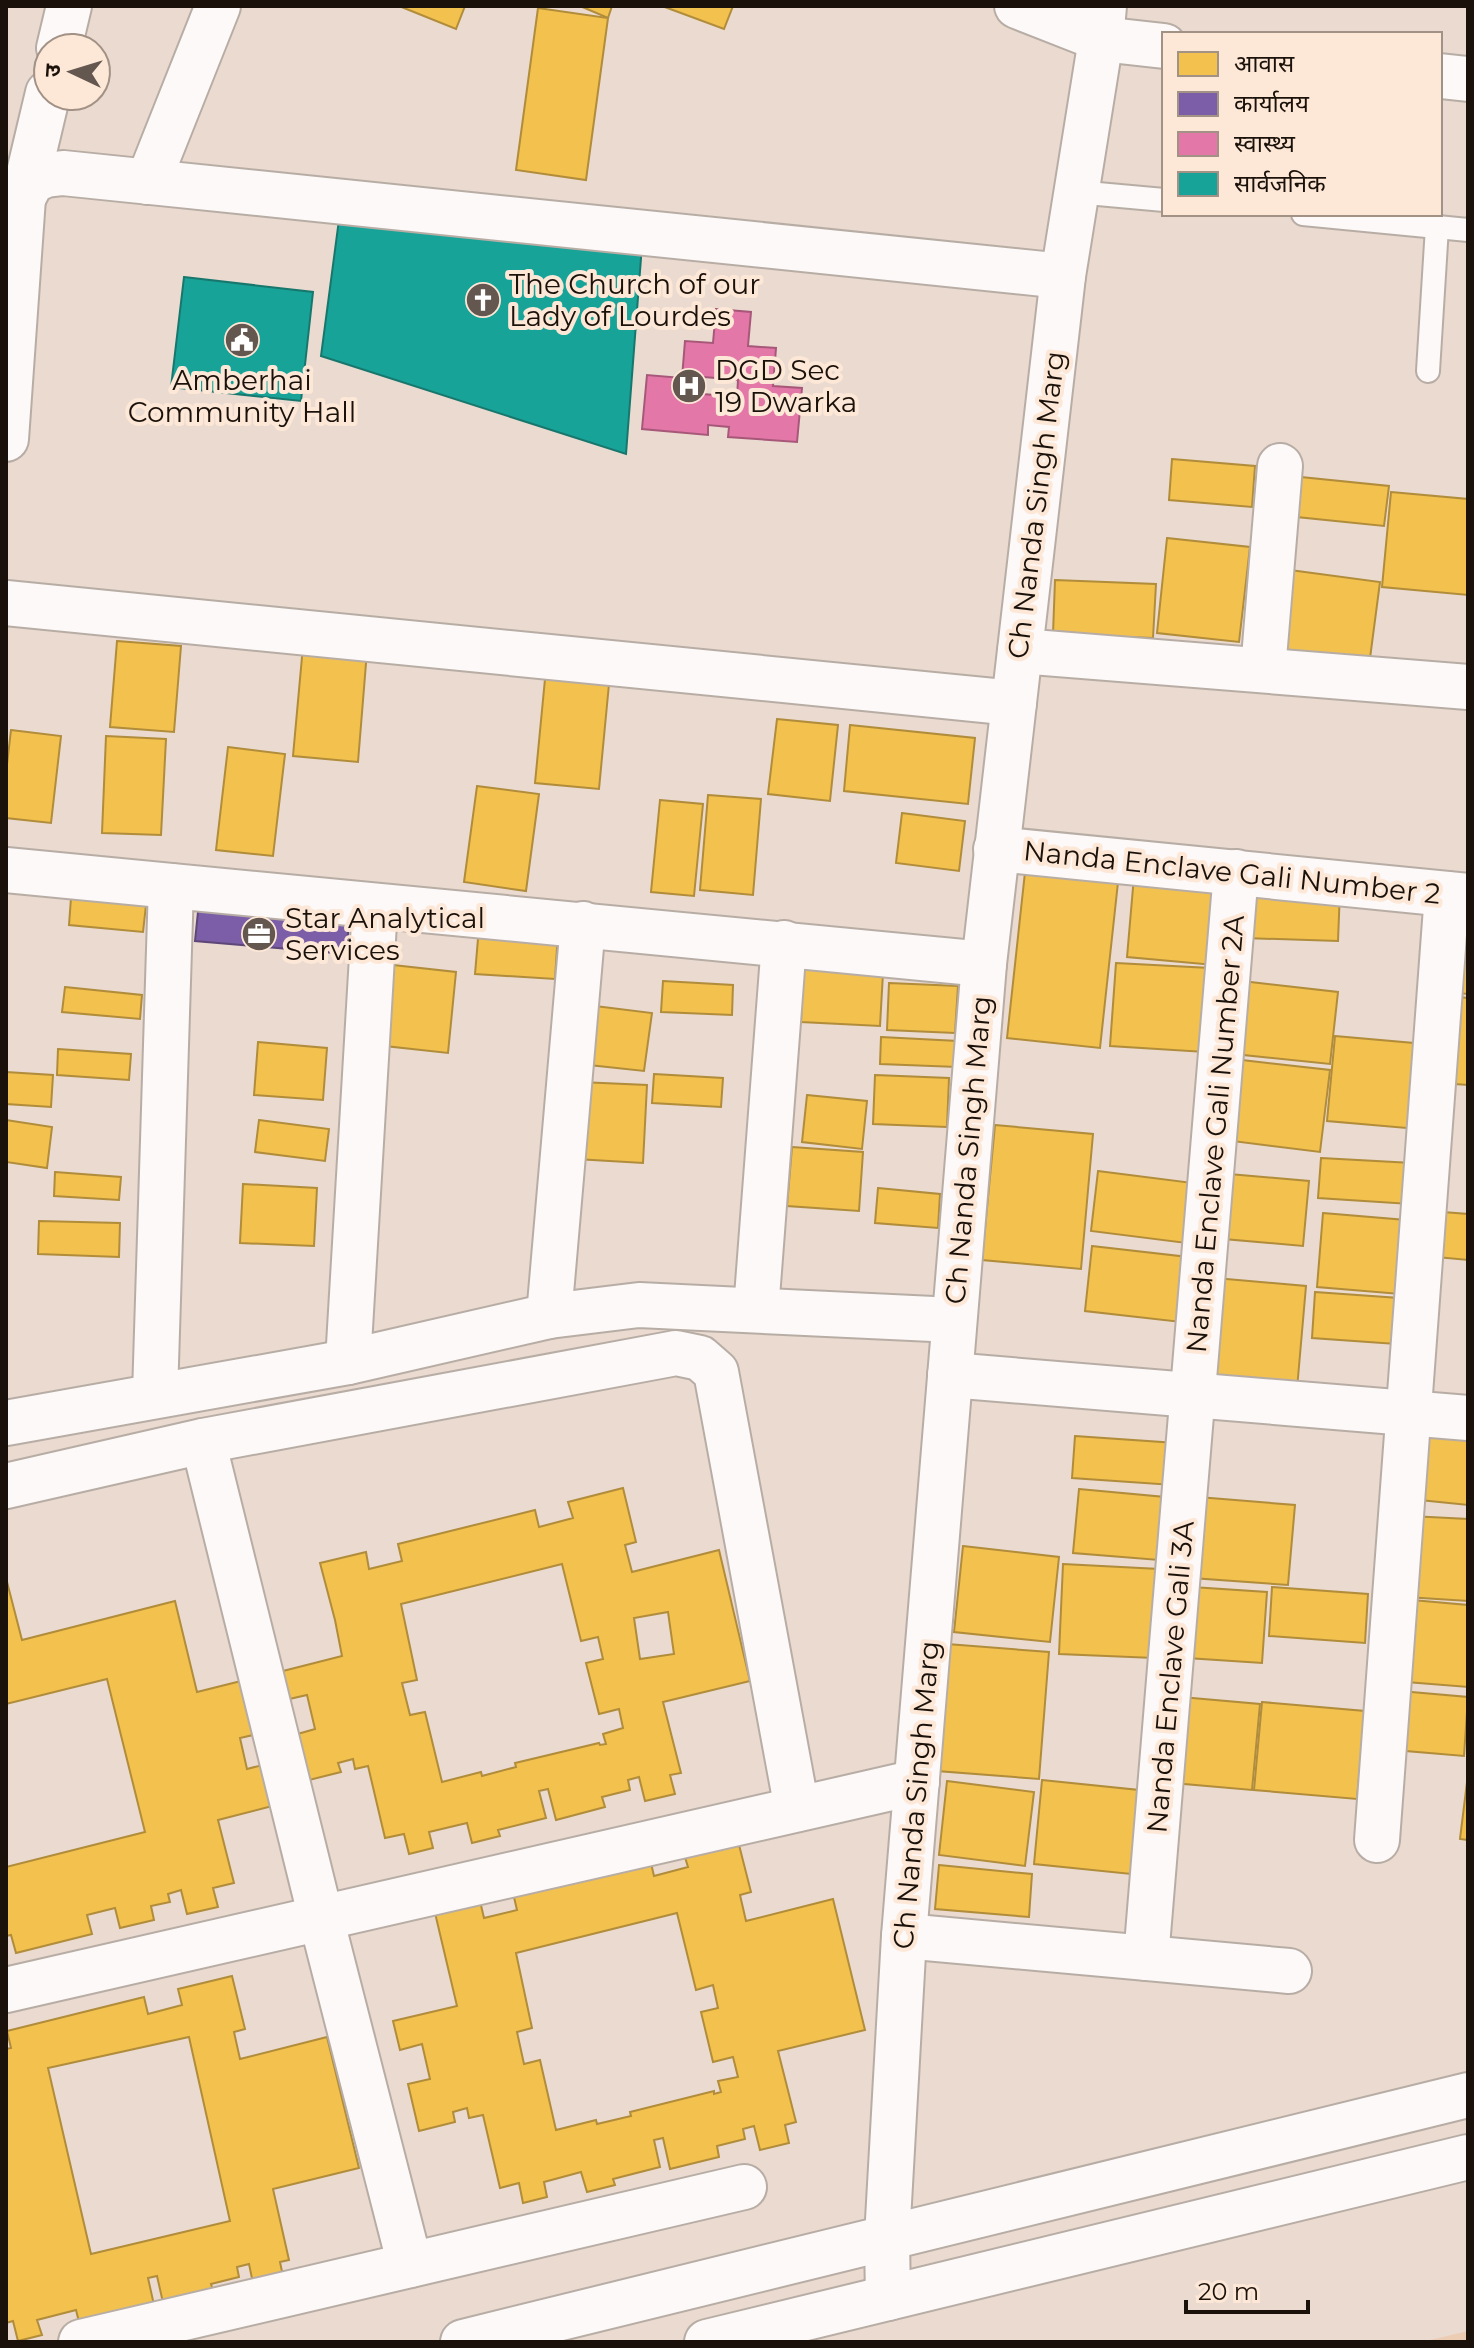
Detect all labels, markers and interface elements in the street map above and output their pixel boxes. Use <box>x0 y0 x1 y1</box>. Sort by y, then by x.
north arrow <box>32 32 112 112</box>
legend <box>1162 32 1442 216</box>
text: आवास <box>1234 49 1295 78</box>
text: उ <box>39 62 67 78</box>
text: कार्यालय <box>1234 89 1310 118</box>
text: स्वास्थ्य <box>1234 129 1296 158</box>
text: सार्वजनिक <box>1234 169 1326 198</box>
place label: The Church of our Lady of Lourdes <box>509 267 761 333</box>
church icon: The Church of our Lady of Lourdes <box>464 281 502 319</box>
public building icon: Amberhai Community Hall <box>223 321 261 359</box>
street label: Ch Nanda Singh Marg <box>1000 349 1072 661</box>
place label: DGD Sec 19 Dwarka <box>715 353 857 419</box>
place label: Amberhai Community Hall <box>128 363 356 429</box>
hospital icon: DGD Sec 19 Dwarka <box>670 367 708 405</box>
street label: Nanda Enclave Gali Number 2 <box>1022 833 1442 911</box>
place label: Star Analytical Services <box>285 901 485 967</box>
street label: Nanda Enclave Gali Number 2A <box>1179 913 1251 1354</box>
office icon: Star Analytical Services <box>240 915 278 953</box>
street label: Ch Nanda Singh Marg <box>938 994 998 1306</box>
street label: Nanda Enclave Gali 3A <box>1139 1518 1201 1835</box>
street label: Ch Nanda Singh Marg <box>886 1639 946 1951</box>
scale bar <box>1186 2264 1308 2314</box>
text: 20 m <box>1198 2277 1259 2306</box>

